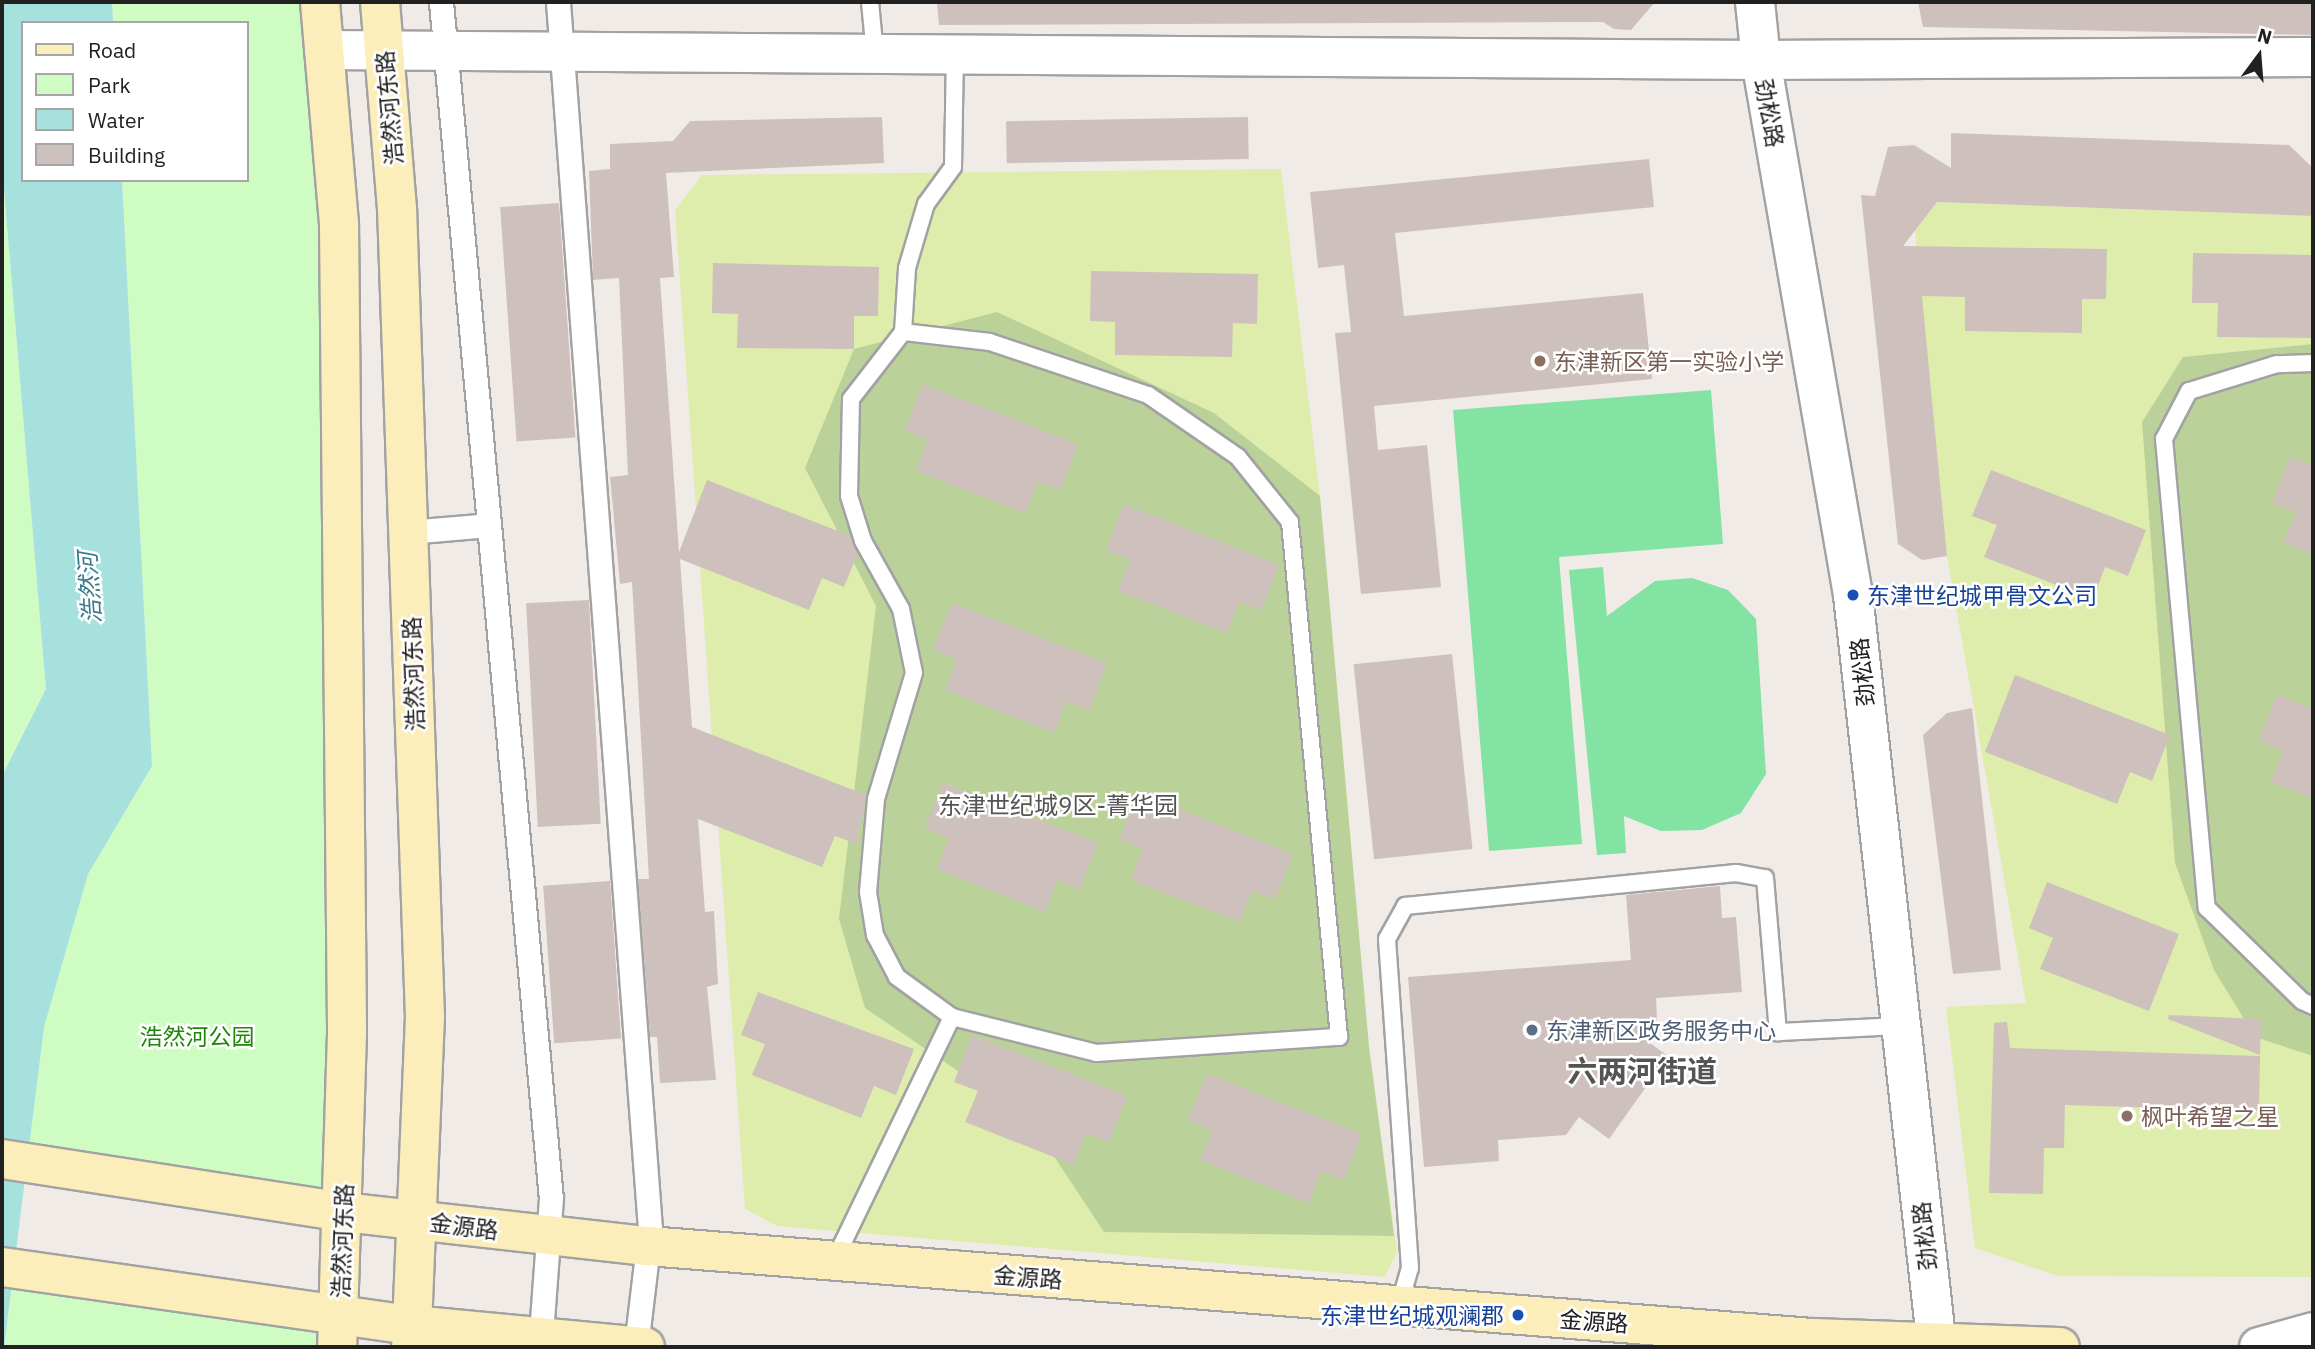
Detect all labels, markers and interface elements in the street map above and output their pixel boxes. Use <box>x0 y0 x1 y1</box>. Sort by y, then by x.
legend <box>21 21 248 182</box>
north arrow <box>2224 21 2294 91</box>
text: N <box>2255 22 2275 49</box>
text: Road <box>88 36 136 64</box>
street label: 浩然河东路 <box>370 50 408 166</box>
text: Park <box>88 71 131 99</box>
street label: 劲松路 <box>1750 77 1790 149</box>
text: Water <box>88 106 144 134</box>
text: Building <box>88 141 165 169</box>
place label: 东津新区第一实验小学 <box>1554 347 1784 375</box>
marker: 东津新区第一实验小学 <box>1532 353 1548 369</box>
water label: 浩然河 <box>73 551 107 625</box>
place label: 东津世纪城甲骨文公司 <box>1867 581 2097 609</box>
marker: 东津世纪城甲骨文公司 <box>1845 587 1861 603</box>
street label: 浩然河东路 <box>397 616 429 732</box>
street label: 劲松路 <box>1845 636 1879 708</box>
district label: 东津世纪城9区-菁华园 <box>938 792 1178 820</box>
place label: 东津新区政务服务中心 <box>1546 1016 1776 1044</box>
park label: 浩然河公园 <box>140 1022 254 1050</box>
marker: 东津新区政务服务中心 <box>1524 1022 1540 1038</box>
district label: 六两河街道 <box>1567 1053 1717 1089</box>
place label: 枫叶希望之星 <box>2141 1102 2279 1130</box>
marker: 枫叶希望之星 <box>2119 1108 2135 1124</box>
street label: 浩然河东路 <box>326 1183 358 1299</box>
street label: 劲松路 <box>1907 1200 1941 1272</box>
street label: 金源路 <box>428 1208 500 1244</box>
street label: 金源路 <box>993 1261 1063 1293</box>
place label: 东津世纪城观澜郡 <box>1320 1301 1504 1329</box>
street label: 金源路 <box>1559 1305 1629 1337</box>
marker: 东津世纪城观澜郡 <box>1510 1307 1526 1323</box>

